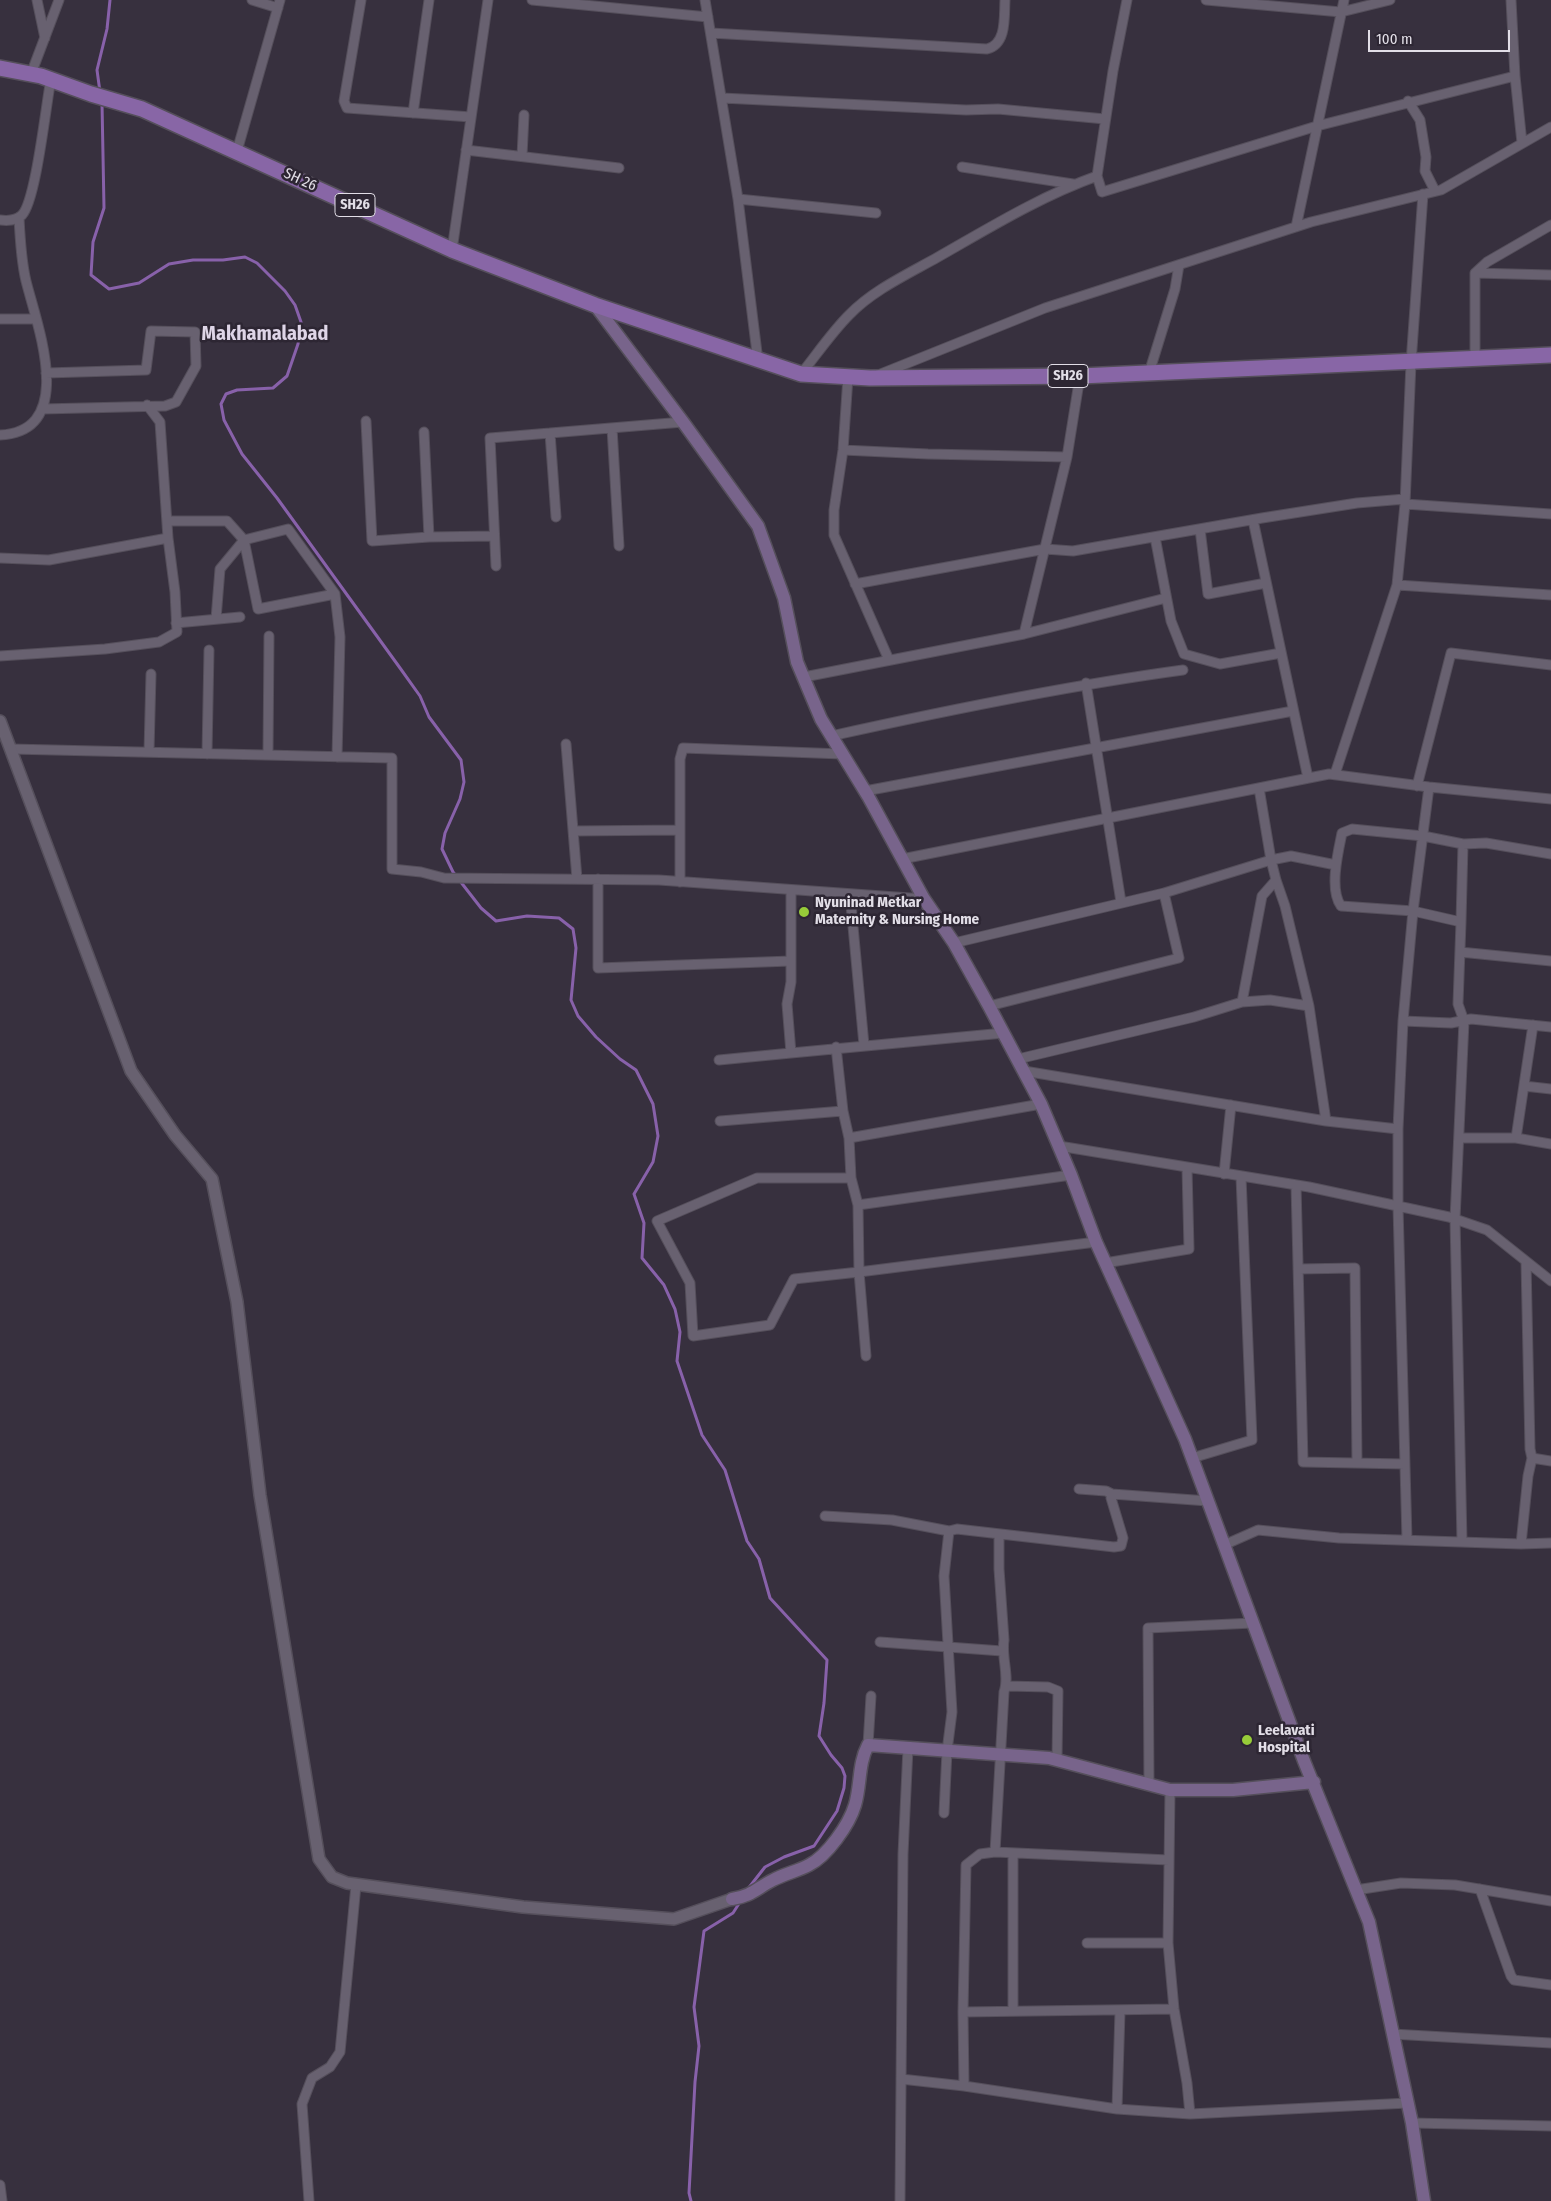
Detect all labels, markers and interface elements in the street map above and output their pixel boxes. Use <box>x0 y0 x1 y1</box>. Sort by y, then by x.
scale bar <box>1371 20 1514 52</box>
text: 100 m <box>1376 30 1413 48</box>
street label: SH 26 <box>281 165 319 195</box>
road number: SH26 <box>335 194 375 216</box>
district label: Makhamalabad <box>202 322 328 346</box>
road number: SH26 <box>1048 364 1088 388</box>
place label: Nyuninad Metkar Maternity & Nursing Home <box>815 894 979 929</box>
marker: Nyuninad Metkar Maternity & Nursing Home <box>797 905 811 919</box>
place label: Leelavati Hospital <box>1258 1722 1315 1757</box>
marker: Leelavati Hospital <box>1240 1733 1254 1747</box>

